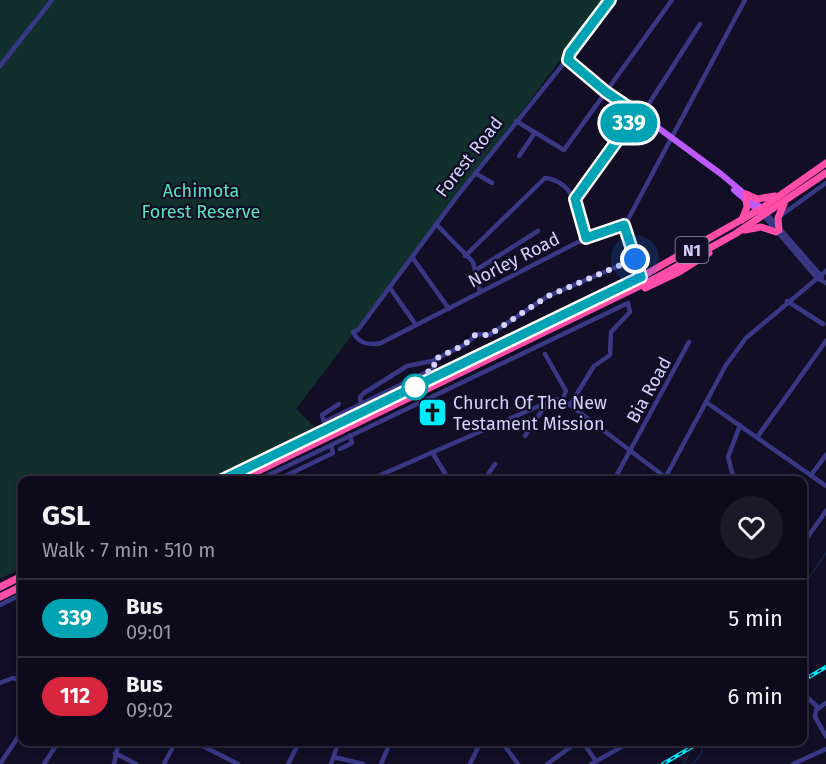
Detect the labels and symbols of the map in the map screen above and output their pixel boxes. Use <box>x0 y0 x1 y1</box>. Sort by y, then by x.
line badge: 339 <box>594 104 664 142</box>
street label: Forest Road <box>431 112 507 202</box>
park label: Achimota Forest Reserve <box>142 180 260 223</box>
street label: Norley Road <box>465 228 563 292</box>
road number: N1 <box>676 237 708 263</box>
your location <box>620 244 650 274</box>
street label: Bia Road <box>622 353 676 427</box>
unlabelled marker <box>402 374 428 400</box>
place label: Church Of The New Testament Mission <box>453 392 607 435</box>
church icon: Church Of The New Testament Mission <box>416 397 448 429</box>

